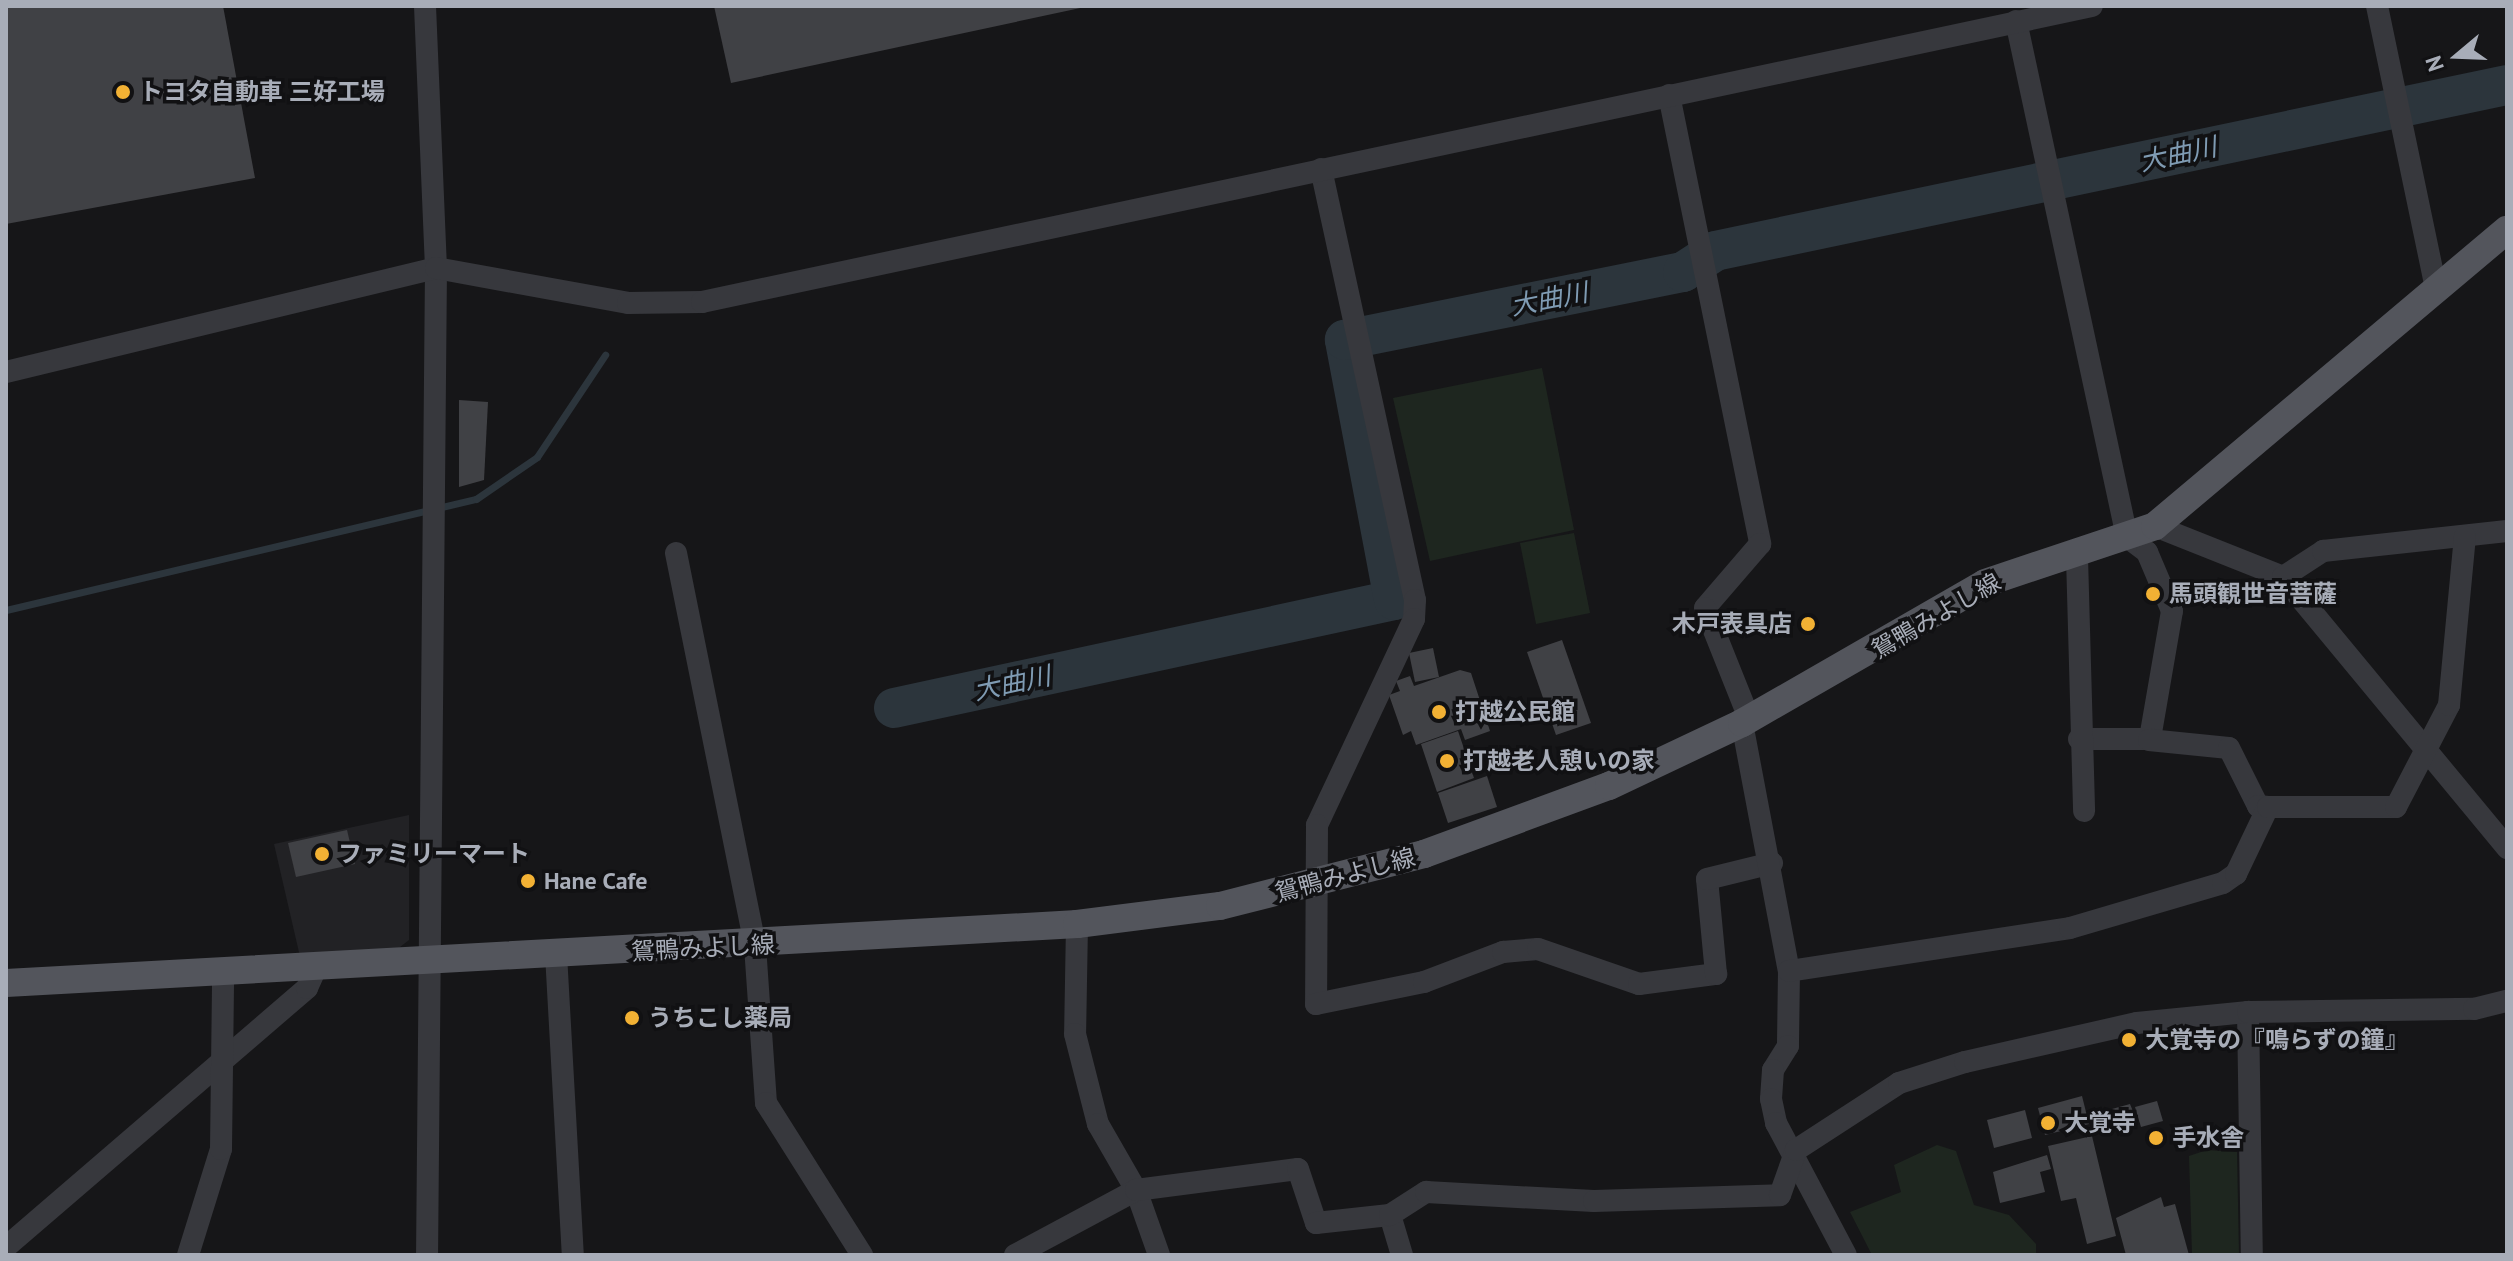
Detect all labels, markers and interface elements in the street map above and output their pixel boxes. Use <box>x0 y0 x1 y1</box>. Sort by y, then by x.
north arrow <box>2417 16 2497 96</box>
text: N <box>2419 52 2450 75</box>
place label: トヨタ自動車 三好工場 <box>139 78 385 106</box>
marker: トヨタ自動車 三好工場 <box>114 83 132 101</box>
water label: 大曲川 <box>2137 131 2219 177</box>
water label: 大曲川 <box>1508 276 1590 322</box>
street label: 鴛鴨みよし線 <box>1866 568 2006 664</box>
place label: 馬頭観世音菩薩 <box>2169 580 2337 608</box>
marker: 馬頭観世音菩薩 <box>2144 585 2162 603</box>
place label: 木戸表具店 <box>1672 610 1792 638</box>
marker: 木戸表具店 <box>1799 615 1817 633</box>
water label: 大曲川 <box>971 660 1053 706</box>
place label: 打越公民館 <box>1455 698 1575 726</box>
marker: 打越公民館 <box>1430 703 1448 721</box>
place label: 打越老人憩いの家 <box>1463 747 1655 775</box>
marker: 打越老人憩いの家 <box>1438 752 1456 770</box>
place label: ファミリーマート <box>338 840 530 868</box>
street label: 鴛鴨みよし線 <box>1272 842 1418 908</box>
marker: ファミリーマート <box>313 845 331 863</box>
place label: Hane Cafe <box>544 867 648 895</box>
marker: Hane Cafe <box>519 872 537 890</box>
street label: 鴛鴨みよし線 <box>630 930 776 966</box>
place label: うちこし薬局 <box>648 1004 792 1032</box>
marker: うちこし薬局 <box>623 1009 641 1027</box>
place label: 大覚寺の『鳴らずの鐘』 <box>2145 1026 2409 1054</box>
marker: 大覚寺の『鳴らずの鐘』 <box>2120 1031 2138 1049</box>
place label: 大覚寺 <box>2064 1109 2136 1137</box>
marker: 大覚寺 <box>2039 1114 2057 1132</box>
place label: 手水舎 <box>2172 1124 2244 1152</box>
marker: 手水舎 <box>2147 1129 2165 1147</box>

